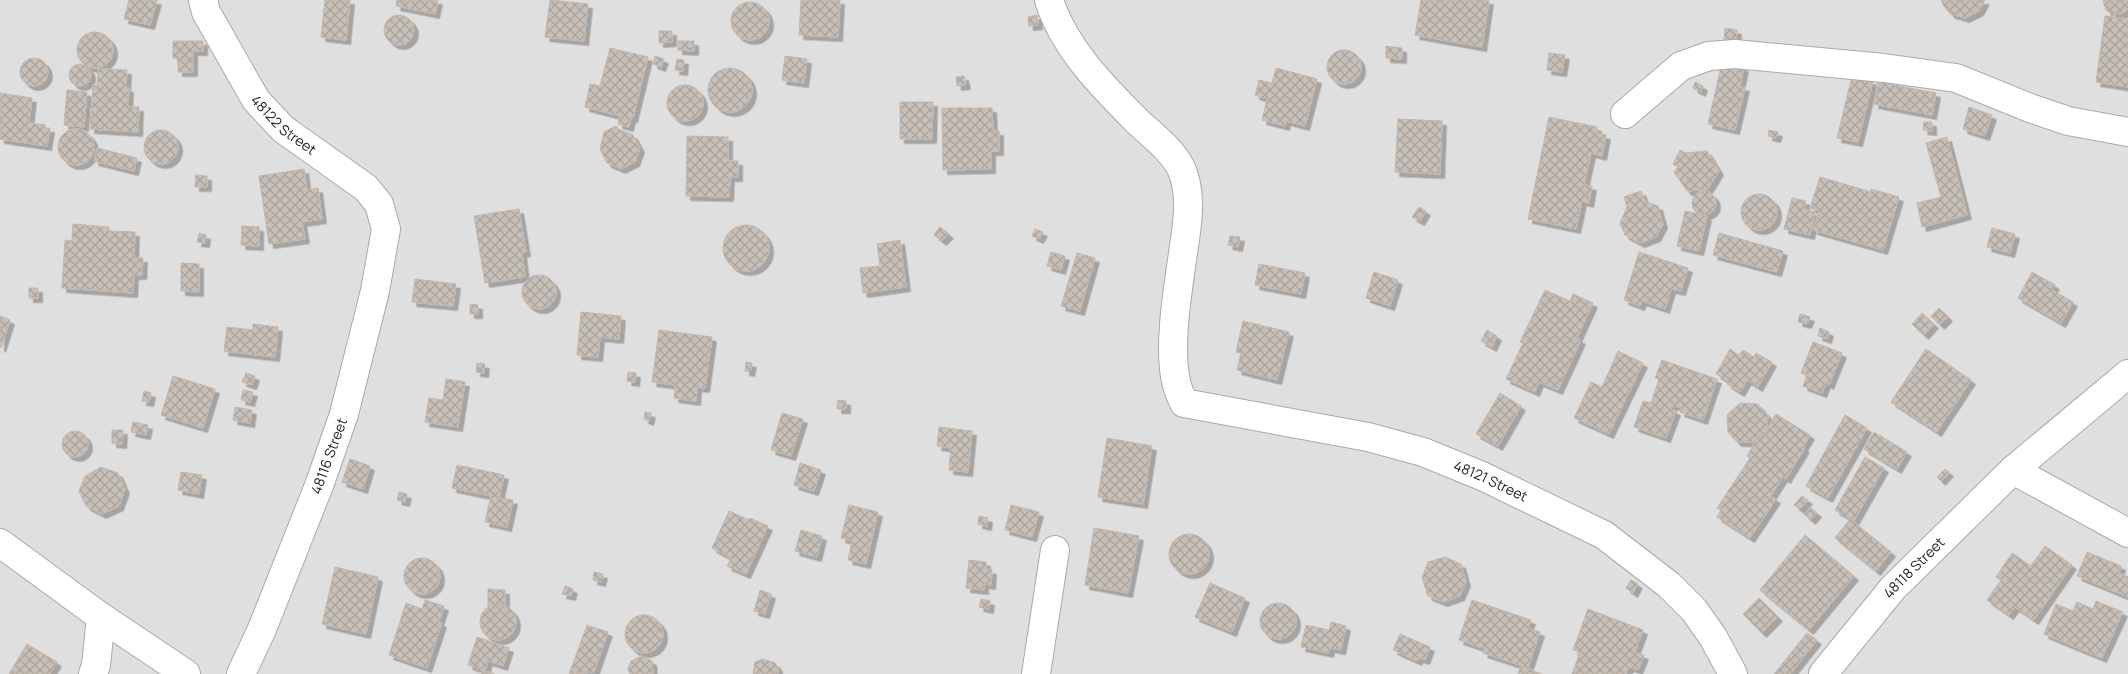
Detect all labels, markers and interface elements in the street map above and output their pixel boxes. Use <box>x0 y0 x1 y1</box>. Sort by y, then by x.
street label: 48122 Street <box>247 91 321 159</box>
street label: 48116 Street <box>306 415 351 497</box>
street label: 48121 Street <box>1451 456 1531 506</box>
street label: 48118 Street <box>1879 532 1949 602</box>

